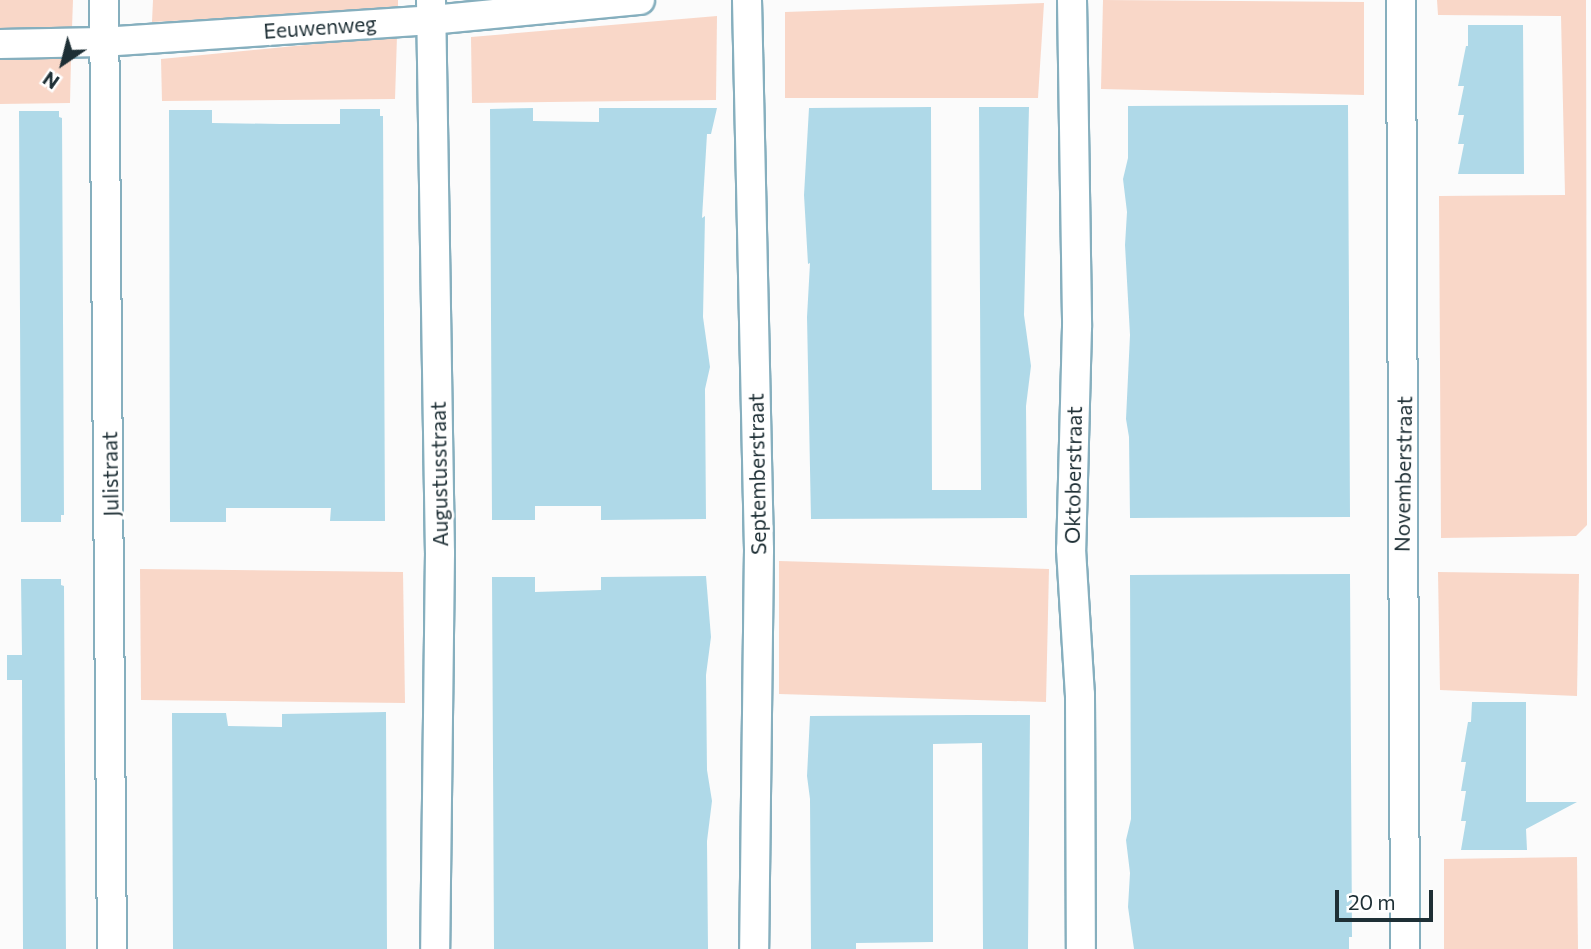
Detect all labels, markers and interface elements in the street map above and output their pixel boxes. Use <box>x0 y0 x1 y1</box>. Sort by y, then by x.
street label: Eeuwenweg <box>263 10 377 44</box>
north arrow <box>28 28 98 98</box>
text: N <box>38 67 63 94</box>
street label: Septemberstraat <box>743 393 771 555</box>
street label: Novemberstraat <box>1389 396 1417 552</box>
street label: Augustusstraat <box>425 401 453 547</box>
street label: Oktoberstraat <box>1059 406 1087 544</box>
street label: Julistraat <box>97 431 123 517</box>
scale bar <box>1339 876 1437 920</box>
text: 20 m <box>1348 889 1396 914</box>

